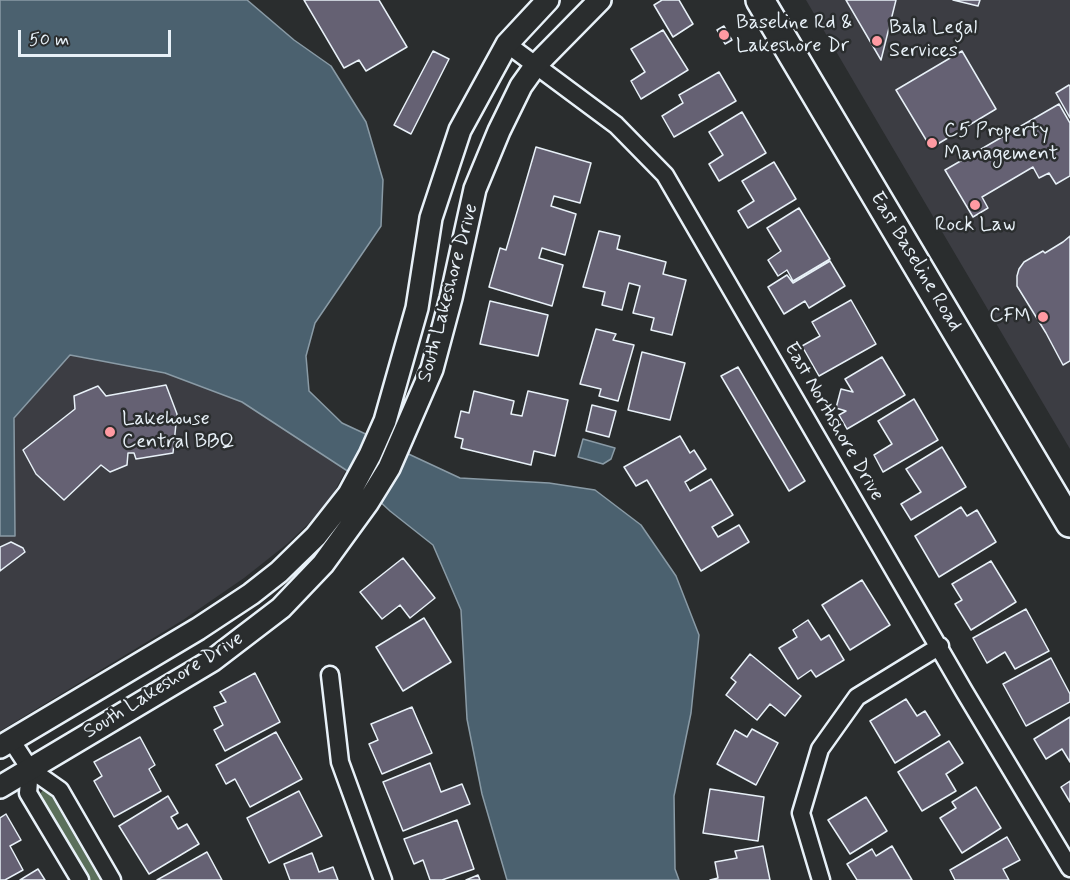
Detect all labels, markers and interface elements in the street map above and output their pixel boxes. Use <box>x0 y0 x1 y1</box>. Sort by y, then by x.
place label: Baseline Rd & Lakeshore Dr <box>736 12 852 59</box>
place label: Bala Legal Services <box>889 17 977 64</box>
scale bar <box>21 18 174 56</box>
text: 50 m <box>29 28 69 52</box>
marker: Baseline Rd & Lakeshore Dr <box>717 28 731 42</box>
marker: Bala Legal Services <box>870 34 884 48</box>
place label: C5 Property Management <box>944 120 1058 167</box>
marker: C5 Property Management <box>925 136 939 150</box>
street label: East Baseline Road <box>864 188 966 336</box>
marker: Rock Law <box>968 198 982 212</box>
street label: South Lakeshore Drive <box>414 201 484 385</box>
place label: Rock Law <box>935 214 1015 238</box>
place label: CFM <box>989 305 1031 329</box>
marker: CFM <box>1036 310 1050 324</box>
street label: East Northshore Drive <box>778 338 888 506</box>
place label: Lakehouse Central BBQ <box>122 408 235 455</box>
marker: Lakehouse Central BBQ <box>103 425 117 439</box>
street label: South Lakeshore Drive <box>80 627 248 745</box>

